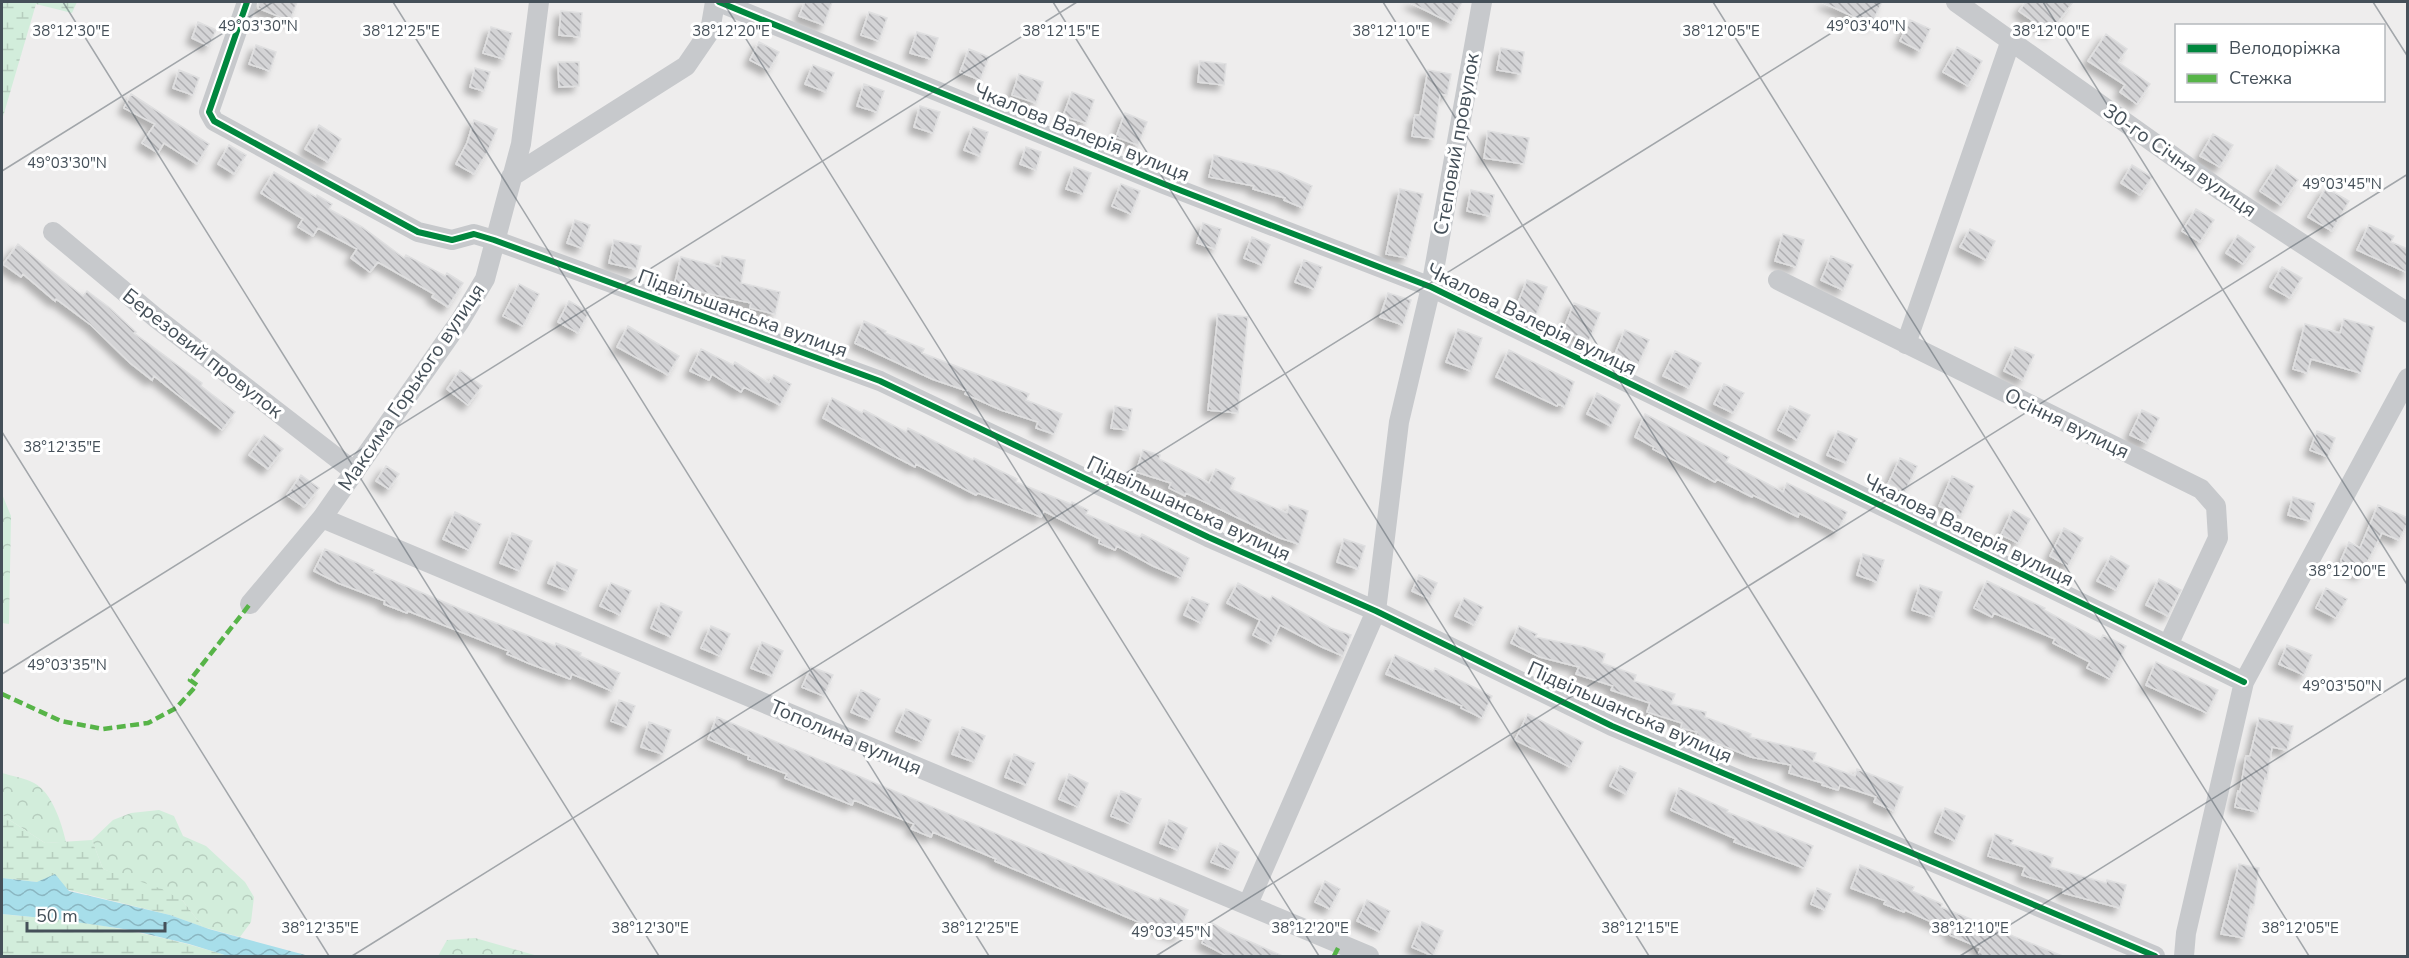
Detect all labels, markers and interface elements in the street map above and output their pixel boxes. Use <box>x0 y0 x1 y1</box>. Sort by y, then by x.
text: 49°03'30"N <box>218 16 298 36</box>
text: 49°03'40"N <box>1826 16 1906 36</box>
text: 38°12'30"E <box>32 21 110 41</box>
text: 38°12'25"E <box>362 21 440 41</box>
text: 38°12'20"E <box>692 21 770 41</box>
text: 38°12'15"E <box>1022 21 1100 41</box>
text: 38°12'10"E <box>1352 21 1430 41</box>
text: 38°12'05"E <box>1682 21 1760 41</box>
text: 38°12'00"E <box>2012 21 2090 41</box>
legend <box>2175 24 2385 102</box>
text: Велодоріжка <box>2229 36 2341 60</box>
street label: Степовий провулок <box>1427 50 1486 237</box>
text: Стежка <box>2229 66 2292 90</box>
street label: Чкалова Валерія вулиця <box>970 77 1194 188</box>
street label: 30-го Січня вулиця <box>2098 97 2262 223</box>
text: 49°03'30"N <box>27 153 107 173</box>
text: 49°03'45"N <box>2302 174 2382 194</box>
street label: Чкалова Валерія вулиця <box>1422 257 1641 382</box>
street label: Підвільшанська вулиця <box>634 263 852 364</box>
street label: Максима Горького вулиця <box>332 278 491 496</box>
street label: Березовий провулок <box>117 282 289 425</box>
street label: Осіння вулиця <box>2000 382 2134 465</box>
text: 38°12'35"E <box>23 437 101 457</box>
street label: Підвільшанська вулиця <box>1083 449 1295 568</box>
street label: Чкалова Валерія вулиця <box>1859 468 2078 593</box>
text: 38°12'00"E <box>2308 561 2386 581</box>
text: 49°03'35"N <box>27 655 107 675</box>
street label: Підвільшанська вулиця <box>1523 655 1737 770</box>
text: 49°03'50"N <box>2302 676 2382 696</box>
street label: Тополина вулиця <box>766 693 926 782</box>
scale bar <box>27 895 165 933</box>
text: 50 m <box>36 904 78 928</box>
text: 38°12'35"E <box>281 918 359 938</box>
text: 38°12'30"E <box>611 918 689 938</box>
text: 38°12'25"E <box>941 918 1019 938</box>
text: 38°12'20"E <box>1271 918 1349 938</box>
text: 38°12'15"E <box>1601 918 1679 938</box>
text: 38°12'10"E <box>1931 918 2009 938</box>
text: 38°12'05"E <box>2261 918 2339 938</box>
text: 49°03'45"N <box>1131 922 1211 942</box>

